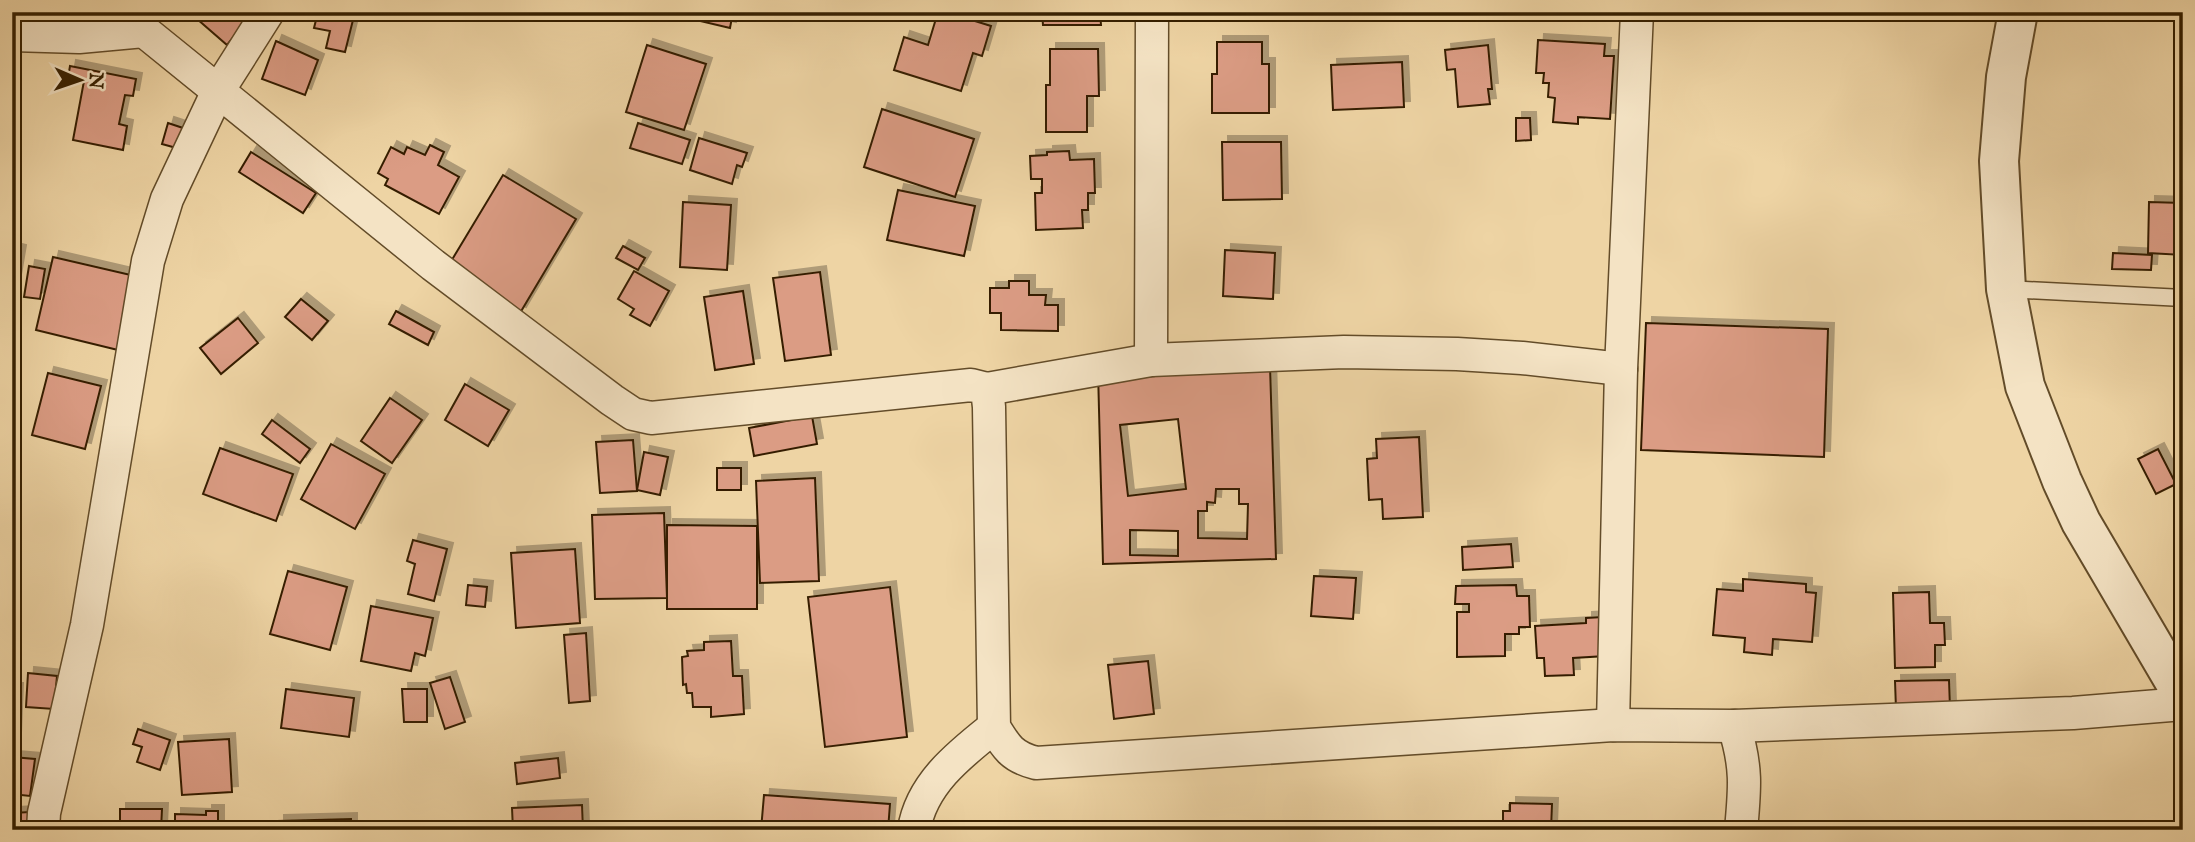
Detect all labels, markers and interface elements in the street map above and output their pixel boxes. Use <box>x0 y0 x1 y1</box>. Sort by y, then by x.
north arrow <box>46 46 116 116</box>
text: N <box>83 71 107 90</box>

